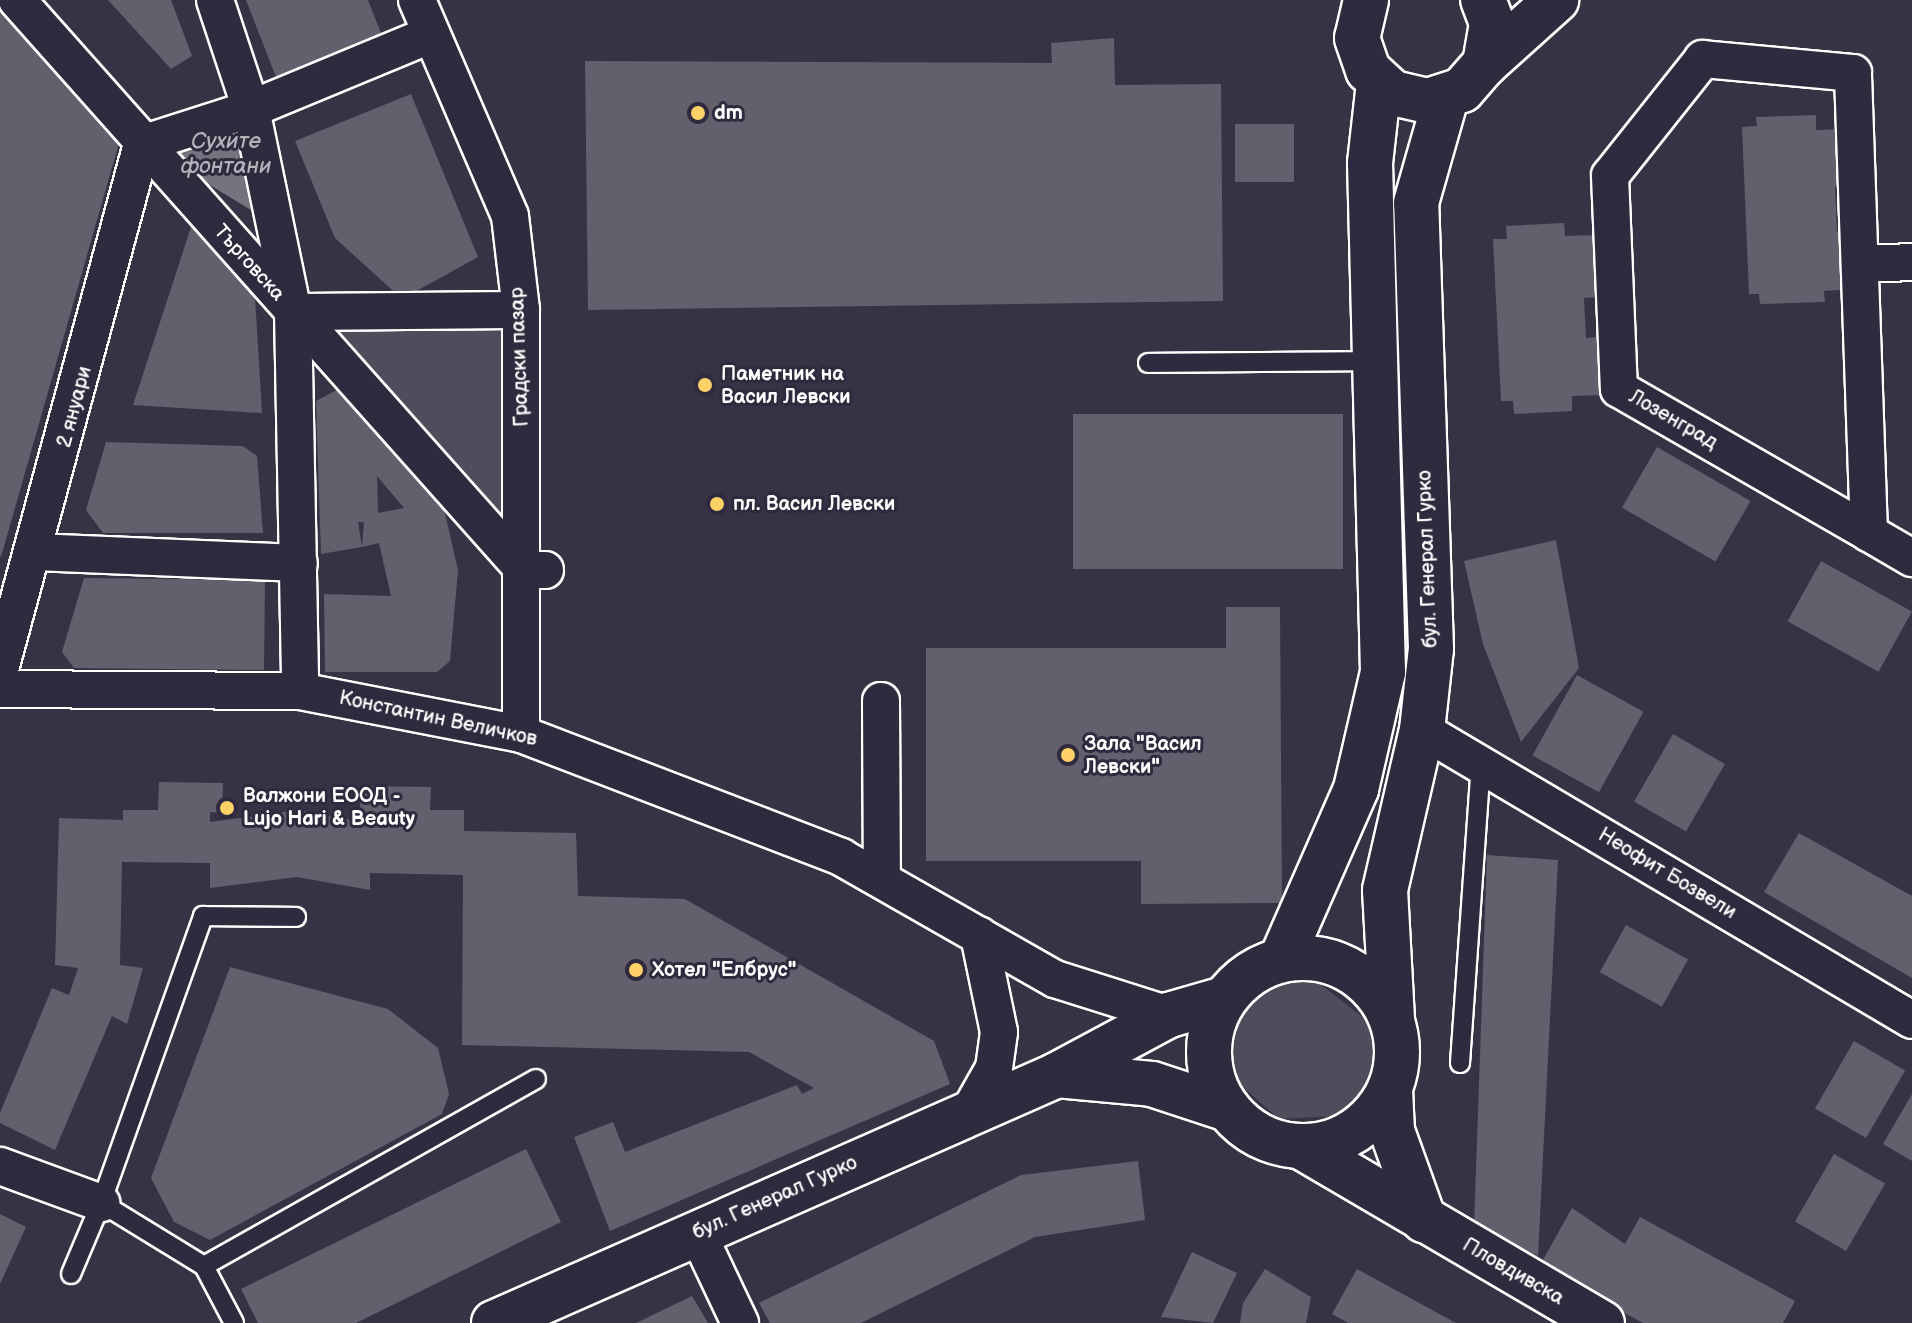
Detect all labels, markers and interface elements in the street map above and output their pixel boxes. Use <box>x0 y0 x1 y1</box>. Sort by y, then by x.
place label: dm <box>714 101 743 125</box>
marker: dm <box>689 104 707 122</box>
water label: Сухите фонтани <box>181 128 271 180</box>
street label: Търговска <box>209 220 289 306</box>
street label: Градски пазар <box>506 287 534 427</box>
place label: Паметник на Васил Левски <box>721 362 851 409</box>
street label: 2 януари <box>53 364 97 450</box>
marker: Паметник на Васил Левски <box>696 376 714 394</box>
street label: Лозенград <box>1625 385 1721 455</box>
street label: бул. Генерал Гурко <box>1413 470 1443 648</box>
place label: пл. Васил Левски <box>733 492 895 516</box>
marker: пл. Васил Левски <box>708 495 726 513</box>
street label: Константин Величков <box>337 686 539 752</box>
place label: Зала "Васил Левски" <box>1084 732 1202 779</box>
marker: Зала "Васил Левски" <box>1059 746 1077 764</box>
place label: Валжони ЕООД - Lujo Hari & Beauty <box>243 784 415 831</box>
marker: Валжони ЕООД - Lujo Hari & Beauty <box>218 799 236 817</box>
street label: Неофит Бозвели <box>1594 823 1740 925</box>
place label: Хотел "Елбрус" <box>652 958 796 982</box>
marker: Хотел "Елбрус" <box>627 961 645 979</box>
street label: бул. Генерал Гурко <box>689 1151 861 1245</box>
street label: Пловдивска <box>1458 1233 1568 1311</box>

